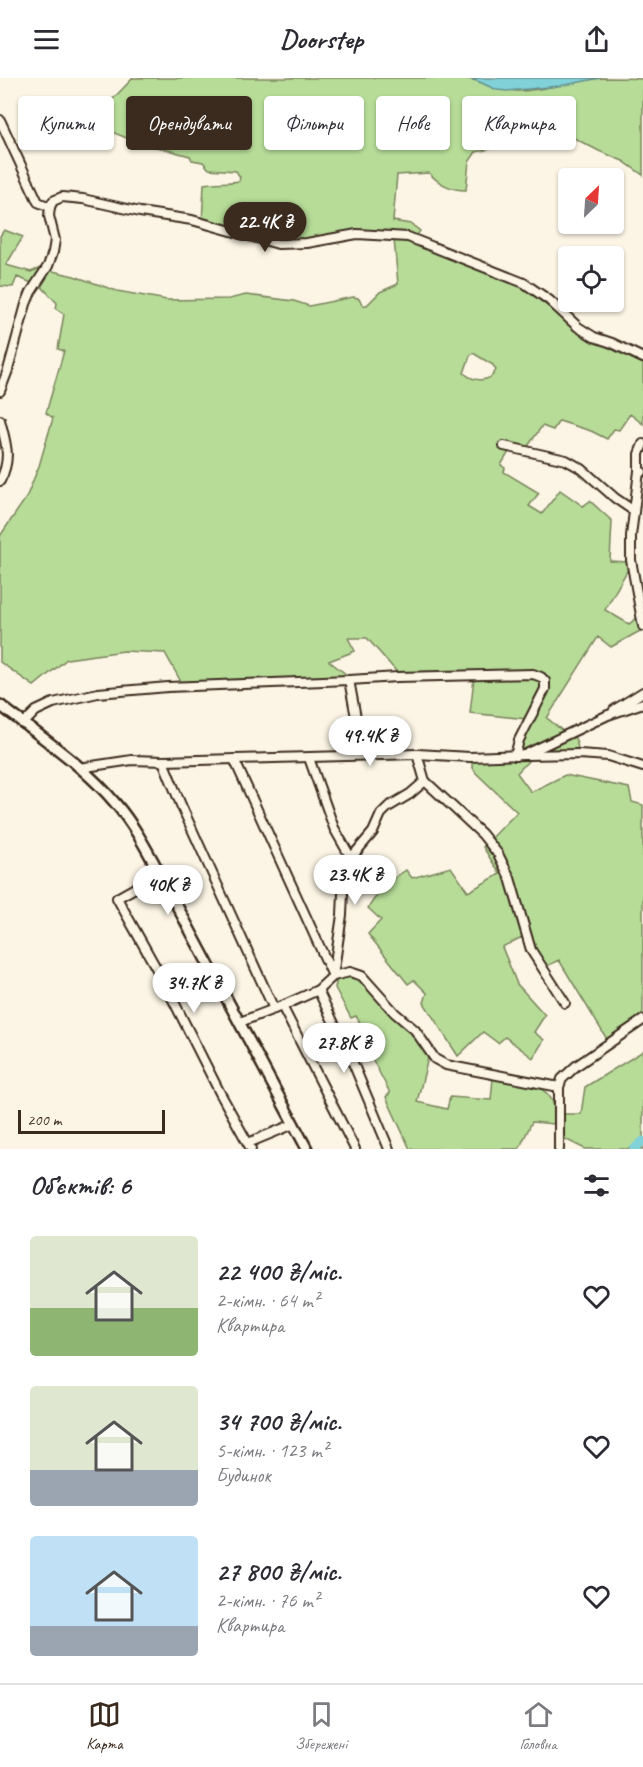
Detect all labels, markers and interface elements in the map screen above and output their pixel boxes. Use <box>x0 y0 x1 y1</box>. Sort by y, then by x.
text: Doorstep <box>280 22 363 56</box>
icon: menu <box>30 23 63 56</box>
icon: share <box>580 23 613 56</box>
chip: Купити <box>18 96 114 150</box>
chip: Орендувати <box>126 96 252 150</box>
chip: Фільтри <box>264 96 364 150</box>
chip: Нове <box>376 96 450 150</box>
chip: Квартира <box>462 96 576 150</box>
north arrow <box>558 168 624 234</box>
map controls <box>558 168 624 312</box>
pin: 22.4K ₴ <box>210 202 320 253</box>
text: 22.4K ₴ <box>237 209 293 234</box>
button: locate <box>558 246 624 312</box>
pin: 49.4K ₴ <box>315 716 425 767</box>
text: 49.4K ₴ <box>343 723 397 748</box>
pin: 23.4K ₴ <box>300 855 410 906</box>
text: 23.4K ₴ <box>327 862 383 887</box>
pin: 40K ₴ <box>126 865 210 916</box>
text: 40K ₴ <box>147 872 189 897</box>
pin: 34.7K ₴ <box>139 963 249 1014</box>
text: 34.7K ₴ <box>166 970 222 995</box>
pin: 27.8K ₴ <box>289 1023 399 1074</box>
text: 27.8K ₴ <box>316 1030 372 1055</box>
scale bar <box>18 1107 165 1134</box>
text: 200 m <box>27 1110 61 1130</box>
text: Об’єктів: 6 <box>30 1169 131 1202</box>
icon: filters <box>580 1169 613 1202</box>
text: 22 400 ₴/міс. <box>216 1255 342 1288</box>
icon: home <box>78 1260 150 1332</box>
icon: heart <box>580 1280 613 1313</box>
text: 2-кімн. · 64 m² <box>216 1288 319 1313</box>
text: Квартира <box>216 1313 284 1338</box>
text: 34 700 ₴/міс. <box>216 1405 341 1438</box>
icon: home <box>78 1410 150 1482</box>
icon: heart <box>580 1430 613 1463</box>
text: 5-кімн. · 123 m² <box>216 1438 328 1463</box>
text: Будинок <box>216 1463 271 1488</box>
text: 27 800 ₴/міс. <box>216 1555 341 1588</box>
icon: home <box>78 1560 150 1632</box>
icon: heart <box>580 1580 613 1613</box>
text: 2-кімн. · 76 m² <box>216 1588 319 1613</box>
text: Квартира <box>216 1613 284 1638</box>
tab: Карта <box>86 1698 123 1754</box>
tab: Збережені <box>295 1698 347 1754</box>
tab: Головна <box>520 1698 557 1754</box>

